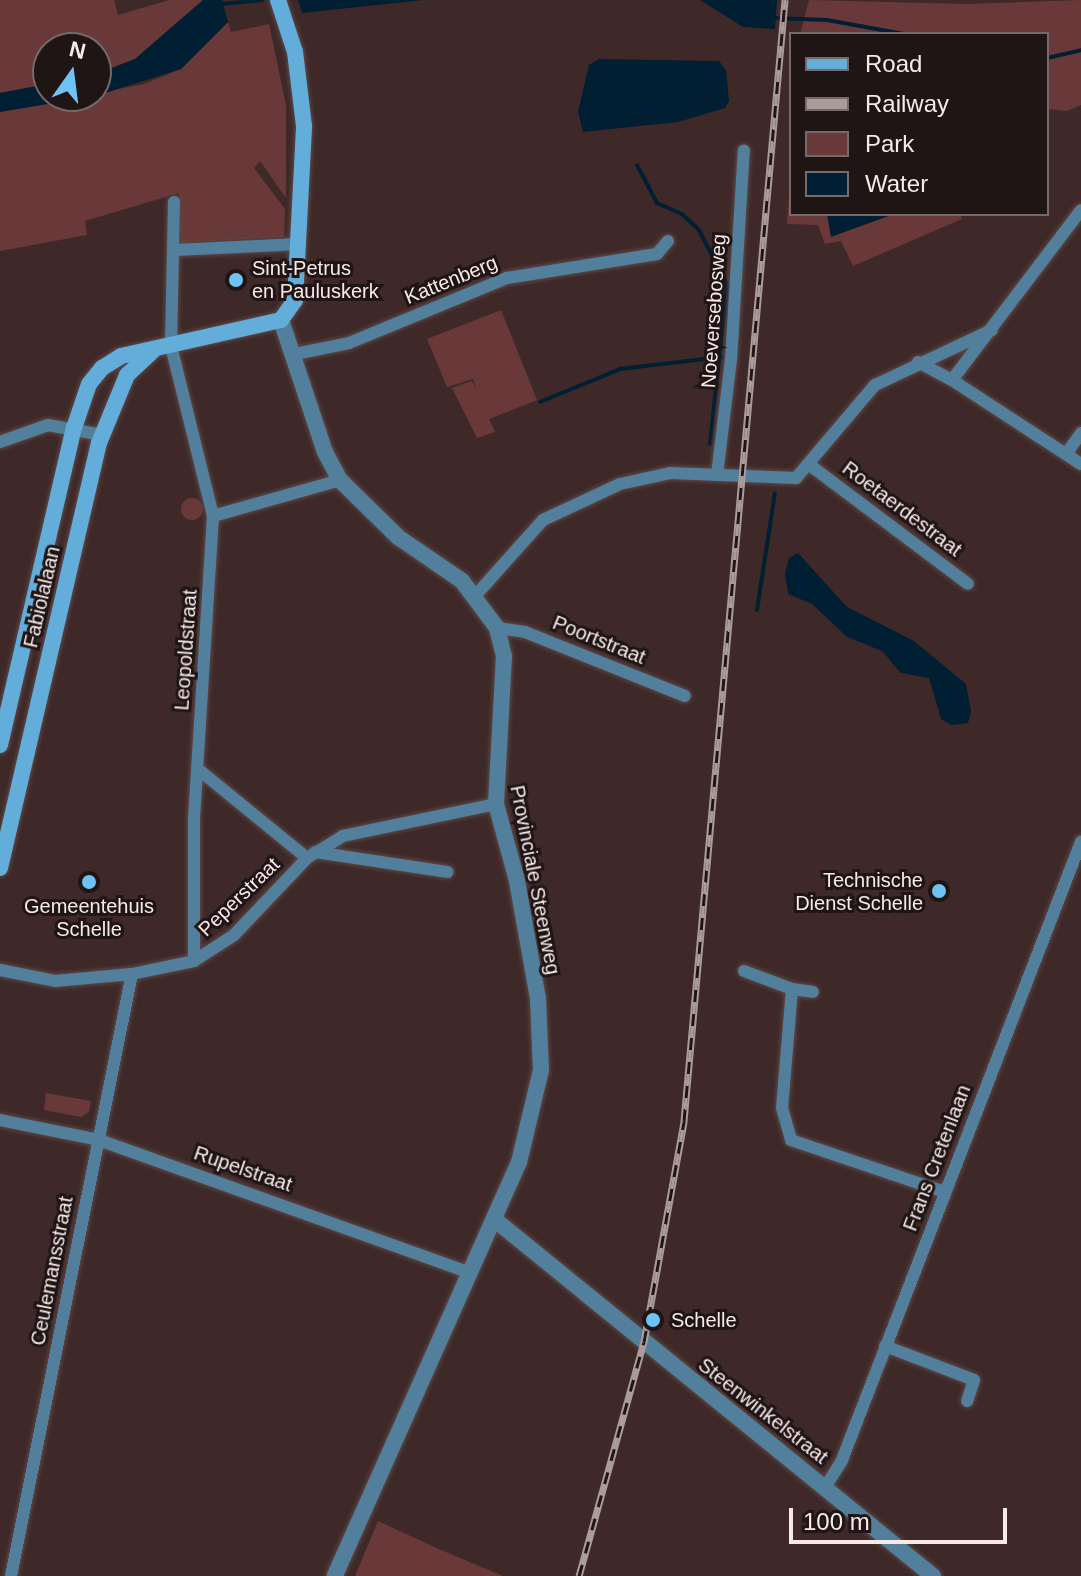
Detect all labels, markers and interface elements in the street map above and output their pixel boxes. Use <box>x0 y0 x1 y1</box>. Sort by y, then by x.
north arrow <box>32 32 112 112</box>
legend <box>789 32 1049 216</box>
text: N <box>67 36 88 64</box>
text: Road <box>865 50 922 77</box>
text: Railway <box>865 90 949 117</box>
text: Park <box>865 130 914 157</box>
text: Water <box>865 170 928 197</box>
street label: Noeversebosweg <box>697 233 731 389</box>
street label: Kattenberg <box>401 251 501 309</box>
place label: Sint-Petrus en Pauluskerk <box>252 256 379 303</box>
marker: Sint-Petrus en Pauluskerk <box>227 271 245 289</box>
street label: Roetaerdestraat <box>838 456 966 562</box>
street label: Fabiolalaan <box>19 544 65 650</box>
street label: Leopoldstraat <box>170 589 202 711</box>
street label: Poortstraat <box>549 611 649 669</box>
street label: Provinciale Steenweg <box>505 783 565 977</box>
street label: Peperstraat <box>193 852 285 942</box>
place label: Technische Dienst Schelle <box>795 868 923 915</box>
marker: Gemeentehuis Schelle <box>80 873 98 891</box>
marker: Technische Dienst Schelle <box>930 882 948 900</box>
place label: Gemeentehuis Schelle <box>24 894 154 941</box>
street label: Frans Cretenlaan <box>898 1082 976 1234</box>
street label: Rupelstraat <box>191 1141 295 1197</box>
street label: Ceulemansstraat <box>26 1195 78 1347</box>
place label: Schelle <box>671 1308 737 1332</box>
marker: Schelle <box>642 1309 664 1331</box>
street label: Steenwinkelstraat <box>693 1353 833 1469</box>
scale bar <box>793 1492 1011 1542</box>
text: 100 m <box>803 1508 870 1535</box>

